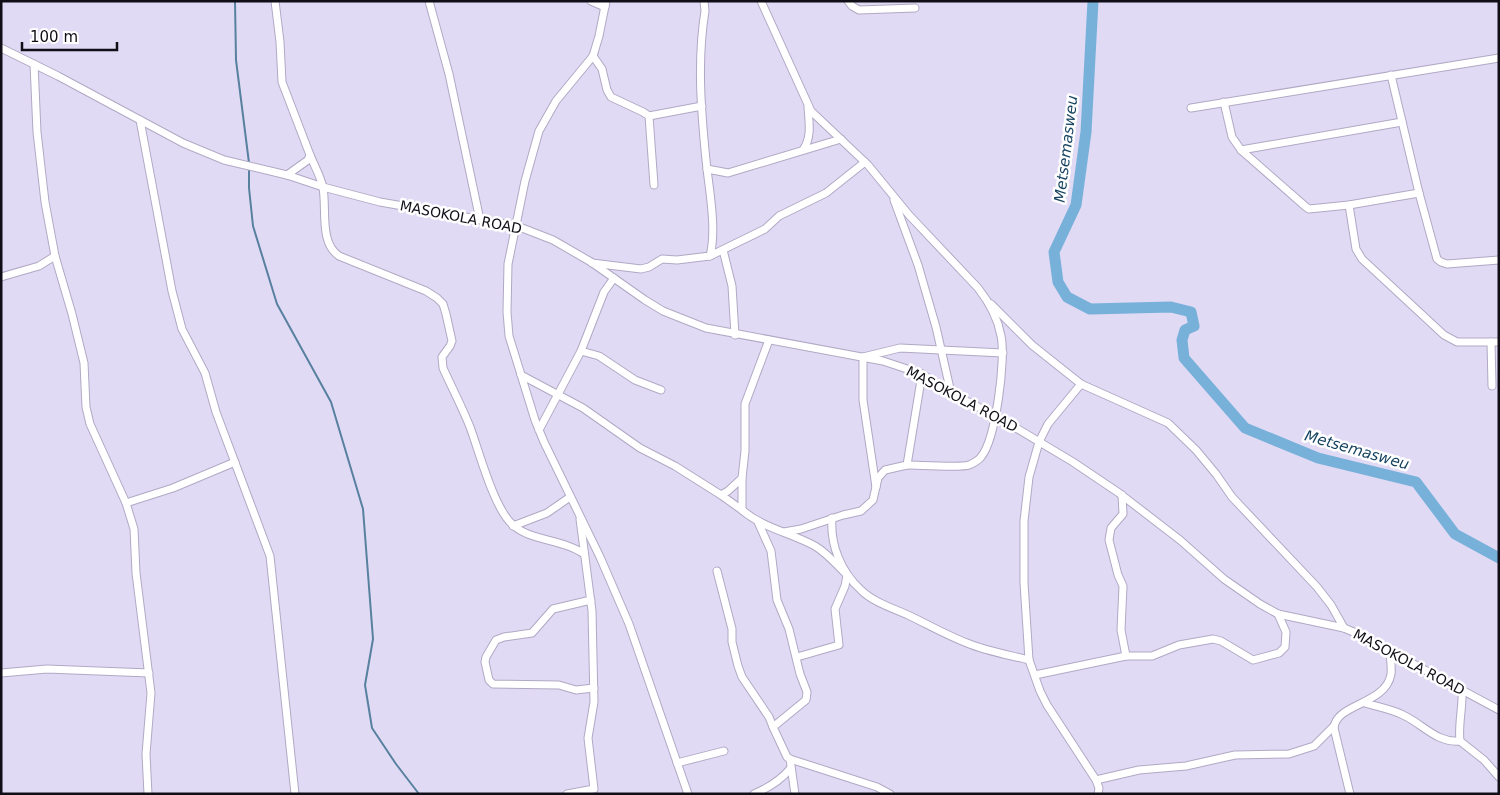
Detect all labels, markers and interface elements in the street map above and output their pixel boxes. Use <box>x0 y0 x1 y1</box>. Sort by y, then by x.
scale bar <box>22 20 118 52</box>
text: 100 m <box>30 28 78 46</box>
water label: Metsemasweu <box>1051 94 1081 204</box>
street label: MASOKOLA ROAD <box>399 197 523 237</box>
street label: MASOKOLA ROAD <box>903 363 1021 435</box>
water label: Metsemasweu <box>1303 427 1411 473</box>
street label: MASOKOLA ROAD <box>1350 626 1468 698</box>

